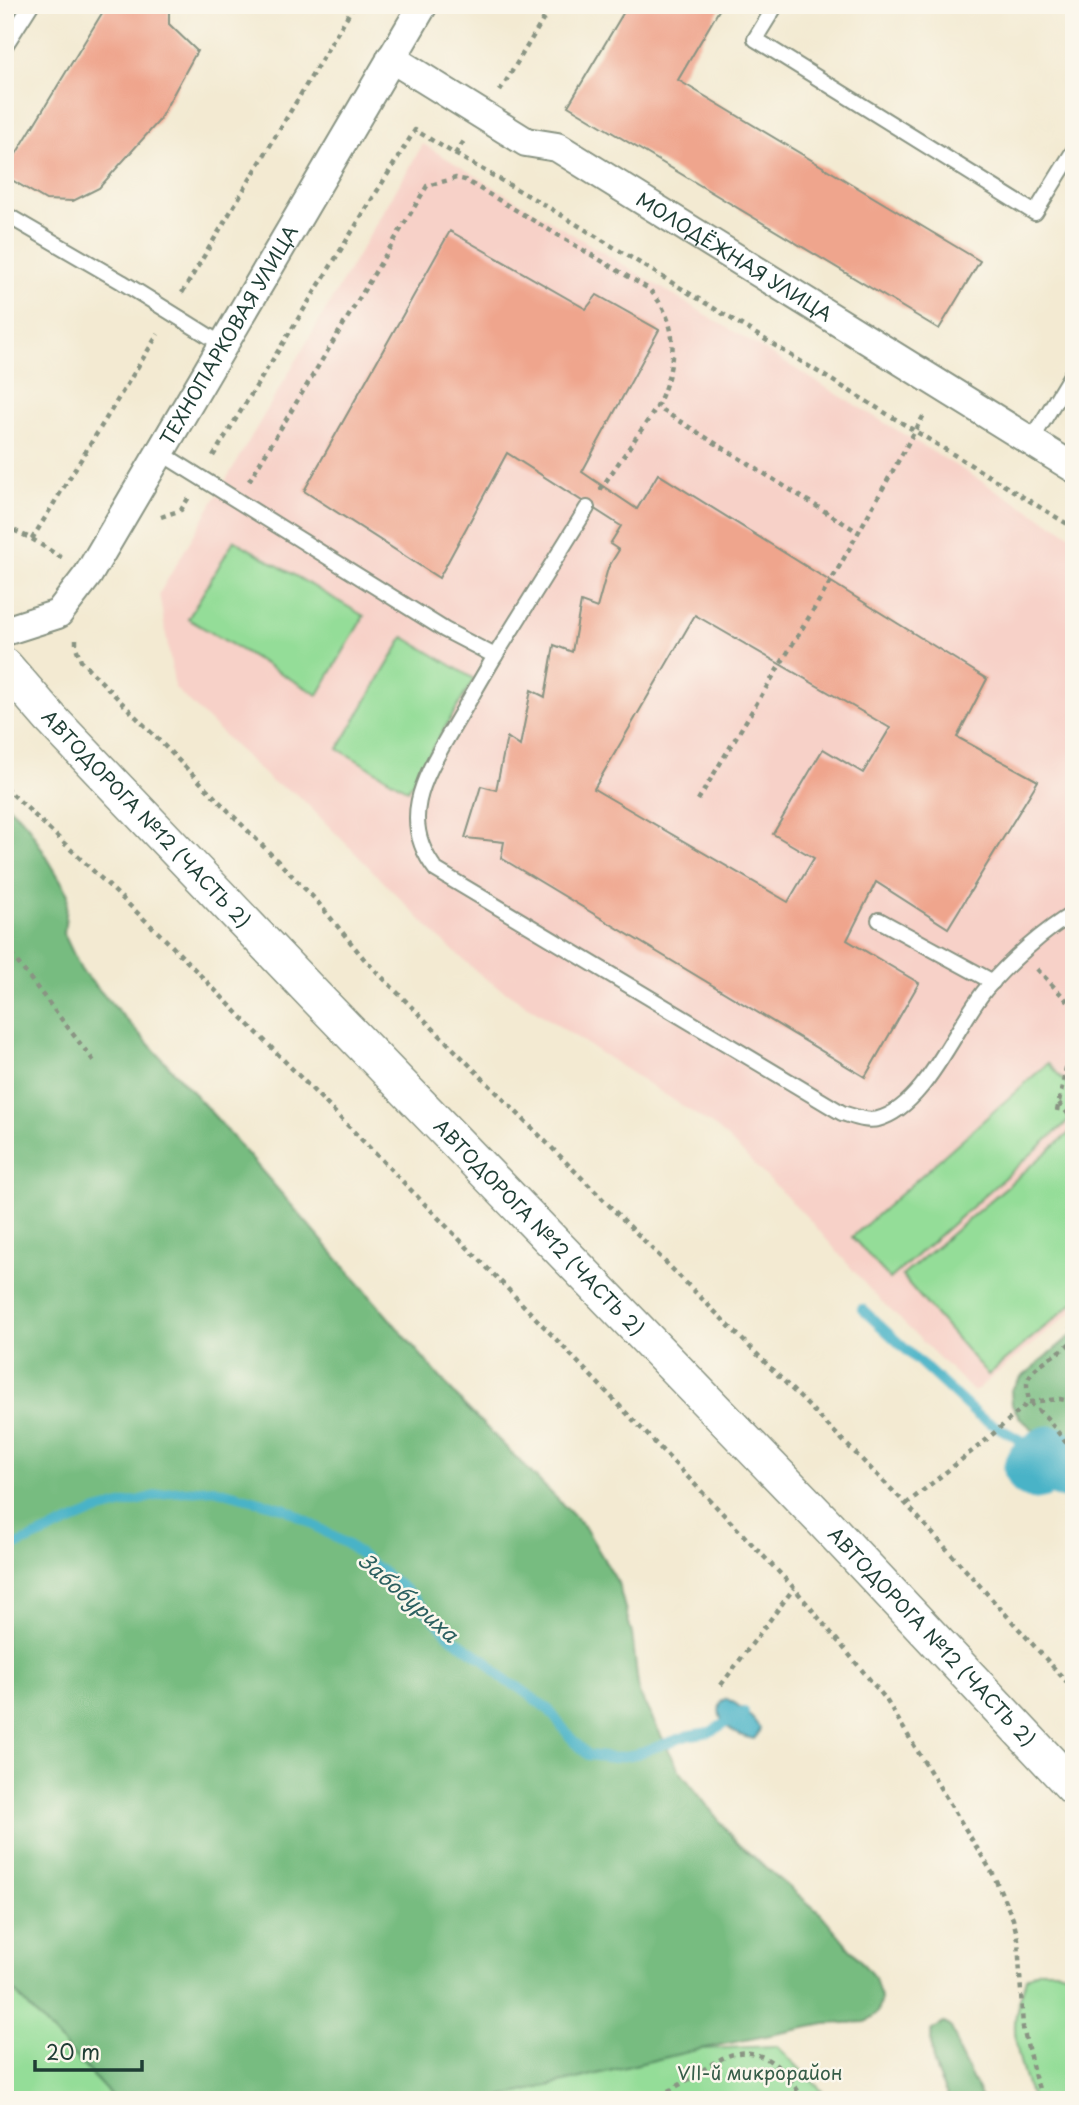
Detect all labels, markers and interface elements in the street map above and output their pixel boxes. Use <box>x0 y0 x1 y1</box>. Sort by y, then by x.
street label: МОЛОДЁЖНАЯ УЛИЦА <box>631 185 838 328</box>
street label: ТЕХНОПАРКОВАЯ УЛИЦА <box>152 219 304 450</box>
street label: АВТОДОРОГА №12 (ЧАСТЬ 2) <box>36 703 258 933</box>
street label: АВТОДОРОГА №12 (ЧАСТЬ 2) <box>428 1112 651 1341</box>
street label: АВТОДОРОГА №12 (ЧАСТЬ 2) <box>822 1520 1042 1752</box>
water label: Забобуриха <box>352 1544 467 1649</box>
scale bar <box>35 2028 142 2072</box>
text: 20 m <box>46 2035 100 2067</box>
park label: VII-й микрорайон <box>677 2058 843 2086</box>

